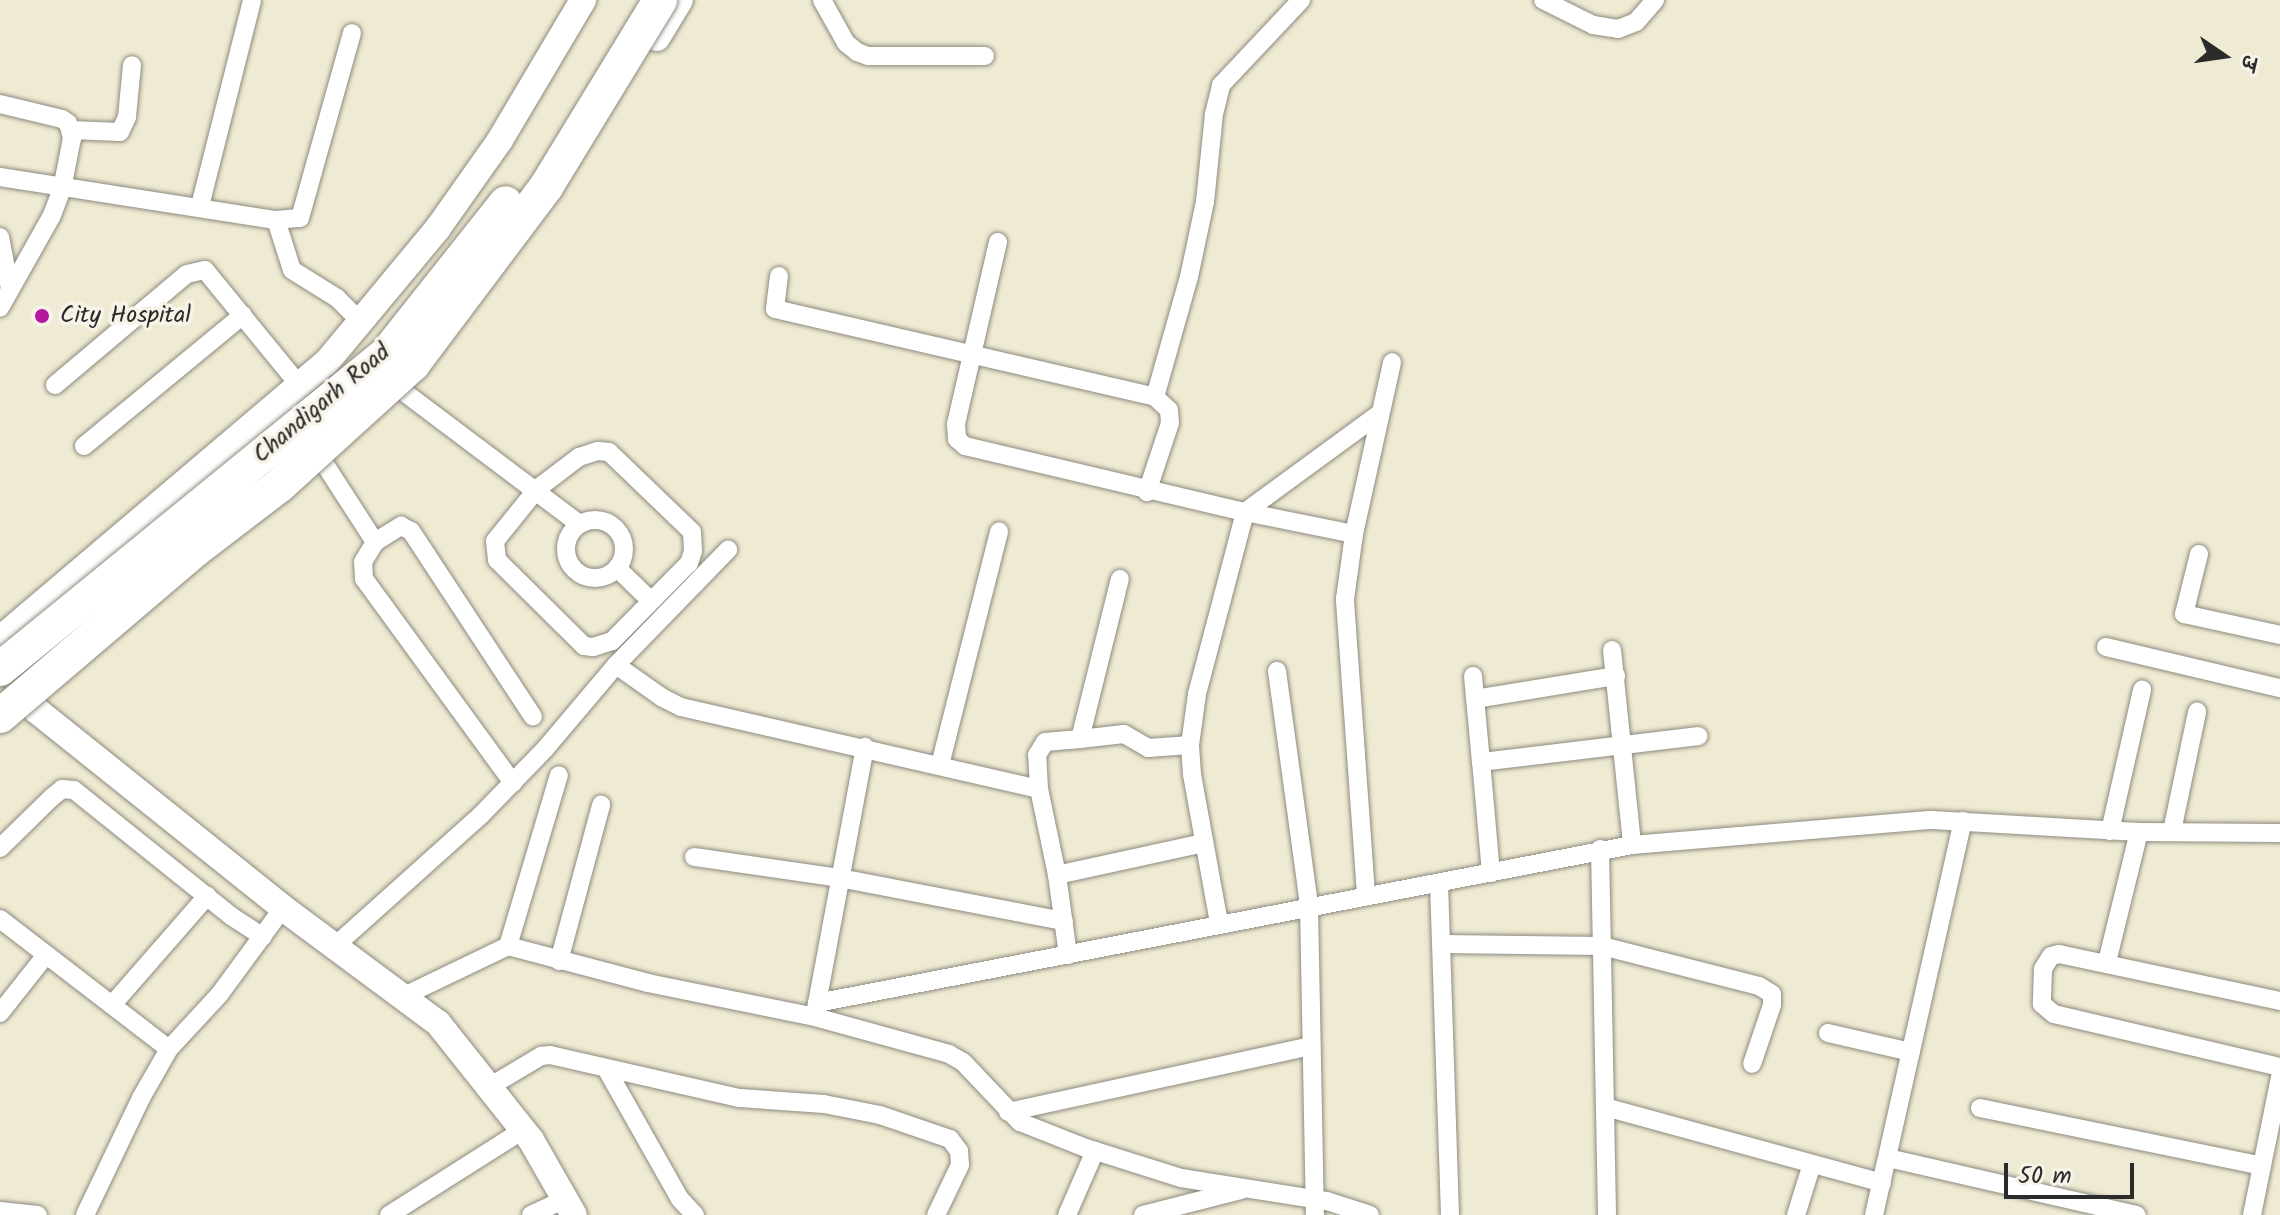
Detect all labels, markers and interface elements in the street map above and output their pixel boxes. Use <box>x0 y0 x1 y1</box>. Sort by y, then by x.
north arrow <box>2184 16 2264 96</box>
text: उ <box>2229 51 2266 72</box>
place label: City Hospital <box>60 302 191 330</box>
marker: City Hospital <box>31 305 53 327</box>
street label: Chandigarh Road <box>248 338 396 470</box>
scale bar <box>2008 1147 2138 1197</box>
text: 50 m <box>2018 1157 2072 1196</box>

